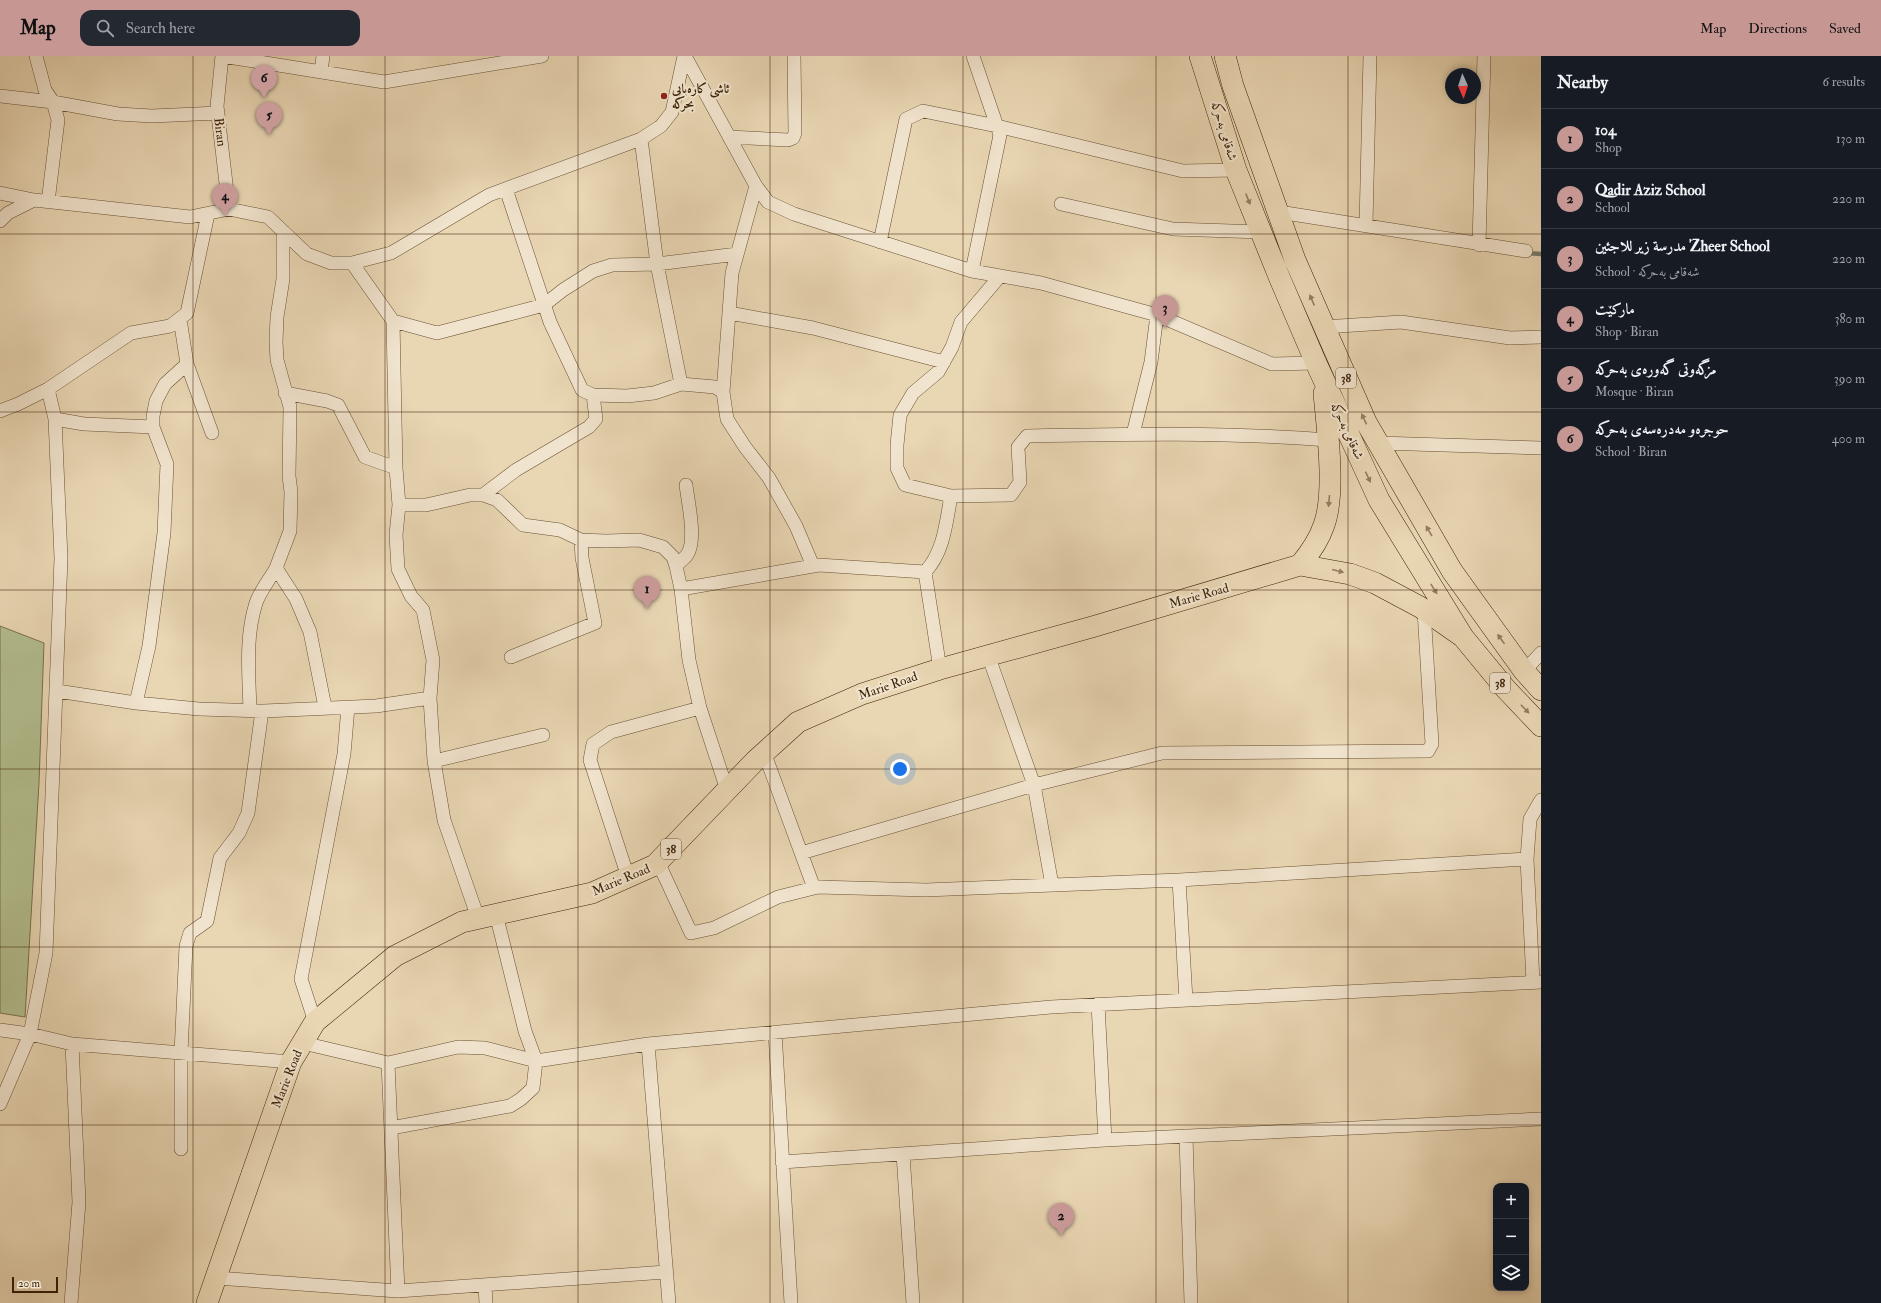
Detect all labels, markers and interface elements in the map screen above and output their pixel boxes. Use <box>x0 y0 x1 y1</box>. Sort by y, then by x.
search box <box>80 10 360 46</box>
text: Map <box>20 16 56 40</box>
icon: search <box>94 17 116 39</box>
text: Search here <box>126 19 195 38</box>
text: Map <box>1700 20 1726 37</box>
text: Directions <box>1748 20 1807 37</box>
text: Saved <box>1829 20 1861 37</box>
pin: 6 <box>251 65 277 98</box>
north arrow <box>1445 68 1481 104</box>
text: Nearby <box>1557 72 1608 93</box>
text: 6 results <box>1822 74 1865 90</box>
place label: ئاشی کارەبایی بحرکە <box>671 81 730 112</box>
marker: ئاشی کارەبایی بحرکە <box>659 91 669 101</box>
street label: شەقامی بەحرکە <box>1207 99 1242 163</box>
pin: 5 <box>256 102 282 135</box>
street label: Biran <box>210 117 230 148</box>
text: 104 <box>1595 121 1616 140</box>
text: 1 <box>1568 131 1572 147</box>
text: 130 m <box>1836 131 1865 147</box>
text: Shop <box>1595 140 1622 156</box>
text: Qadir Aziz School <box>1595 181 1706 200</box>
pin: 4 <box>212 183 238 216</box>
text: 2 <box>1567 191 1573 207</box>
text: 220 m <box>1832 191 1865 207</box>
one-way arrow <box>1245 194 1251 206</box>
text: School <box>1595 200 1630 216</box>
text: مدرسة زير للاجئين Zheer School <box>1595 237 1770 256</box>
text: 3 <box>1568 251 1573 267</box>
text: 220 m <box>1832 251 1865 267</box>
text: School · شەقامی بەحرکە <box>1595 264 1699 280</box>
one-way arrow <box>1309 293 1315 305</box>
pin: 3 <box>1152 295 1178 328</box>
text: مارکێت <box>1595 300 1635 319</box>
text: 4 <box>1566 311 1574 327</box>
text: 380 m <box>1834 311 1865 327</box>
text: Shop · Biran <box>1595 324 1659 340</box>
text: مزگەوتی گەورەی بەحرکە <box>1595 360 1716 379</box>
road number: 38 <box>1336 368 1356 388</box>
text: 5 <box>1567 371 1573 387</box>
text: 390 m <box>1834 371 1865 387</box>
text: Mosque · Biran <box>1595 384 1674 400</box>
street label: شەقامی بەحرکە <box>1327 399 1368 462</box>
one-way arrow <box>1361 413 1367 424</box>
text: حوجره‌و مه‌دره‌سه‌ی به‌حرکه <box>1595 420 1729 439</box>
text: 6 <box>1567 431 1573 447</box>
text: 400 m <box>1832 431 1865 447</box>
text: School · Biran <box>1595 444 1667 460</box>
one-way arrow <box>1365 471 1371 483</box>
one-way arrow <box>1326 495 1332 507</box>
one-way arrow <box>1426 526 1433 537</box>
one-way arrow <box>1332 569 1344 575</box>
pin: 1 <box>634 576 660 609</box>
street label: Marie Road <box>1167 580 1231 612</box>
one-way arrow <box>1430 583 1437 595</box>
one-way arrow <box>1497 634 1505 645</box>
street label: Marie Road <box>856 668 920 704</box>
road number: 38 <box>1490 673 1510 693</box>
one-way arrow <box>1520 704 1530 714</box>
your location <box>890 759 910 779</box>
road number: 38 <box>661 839 681 859</box>
street label: Marie Road <box>590 860 653 899</box>
street label: Marie Road <box>268 1047 306 1110</box>
map controls <box>1493 1183 1529 1291</box>
button: + <box>1493 1183 1529 1219</box>
pin: 2 <box>1048 1203 1074 1236</box>
button: − <box>1493 1219 1529 1255</box>
button: layers <box>1493 1255 1529 1291</box>
scale bar <box>12 1275 58 1294</box>
text: 20 m <box>18 1277 40 1290</box>

